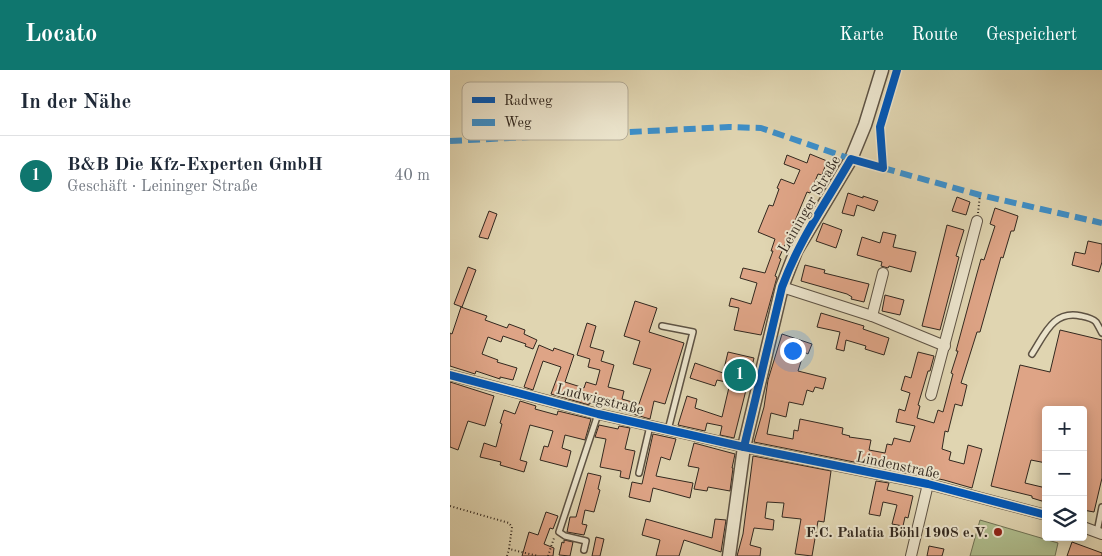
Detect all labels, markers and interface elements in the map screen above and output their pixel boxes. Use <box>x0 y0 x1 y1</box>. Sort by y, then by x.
text: Locato <box>25 23 97 47</box>
text: Karte <box>839 26 884 44</box>
text: Route <box>912 26 958 44</box>
text: Gespeichert <box>986 26 1077 44</box>
legend <box>462 82 628 140</box>
text: In der Nähe <box>20 92 131 113</box>
text: Radweg <box>504 94 553 108</box>
text: Weg <box>504 116 532 130</box>
street label: Leininger Straße <box>776 154 844 256</box>
text: B&B Die Kfz-Experten GmbH <box>67 156 323 175</box>
text: 1 <box>31 168 41 184</box>
text: 40 m <box>394 168 430 184</box>
text: Geschäft · Leininger Straße <box>67 179 258 195</box>
your location <box>780 338 806 364</box>
pin: 1 <box>724 356 756 394</box>
street label: Ludwigstraße <box>554 382 645 419</box>
map controls <box>1042 406 1087 541</box>
button: + <box>1042 406 1087 451</box>
street label: Lindenstraße <box>854 450 941 483</box>
button: − <box>1042 451 1087 496</box>
button: layers <box>1042 496 1087 541</box>
place label: F.C. Palatia Böhl 1908 e.V. <box>805 526 988 541</box>
marker: F.C. Palatia Böhl 1908 e.V. <box>992 526 1004 538</box>

